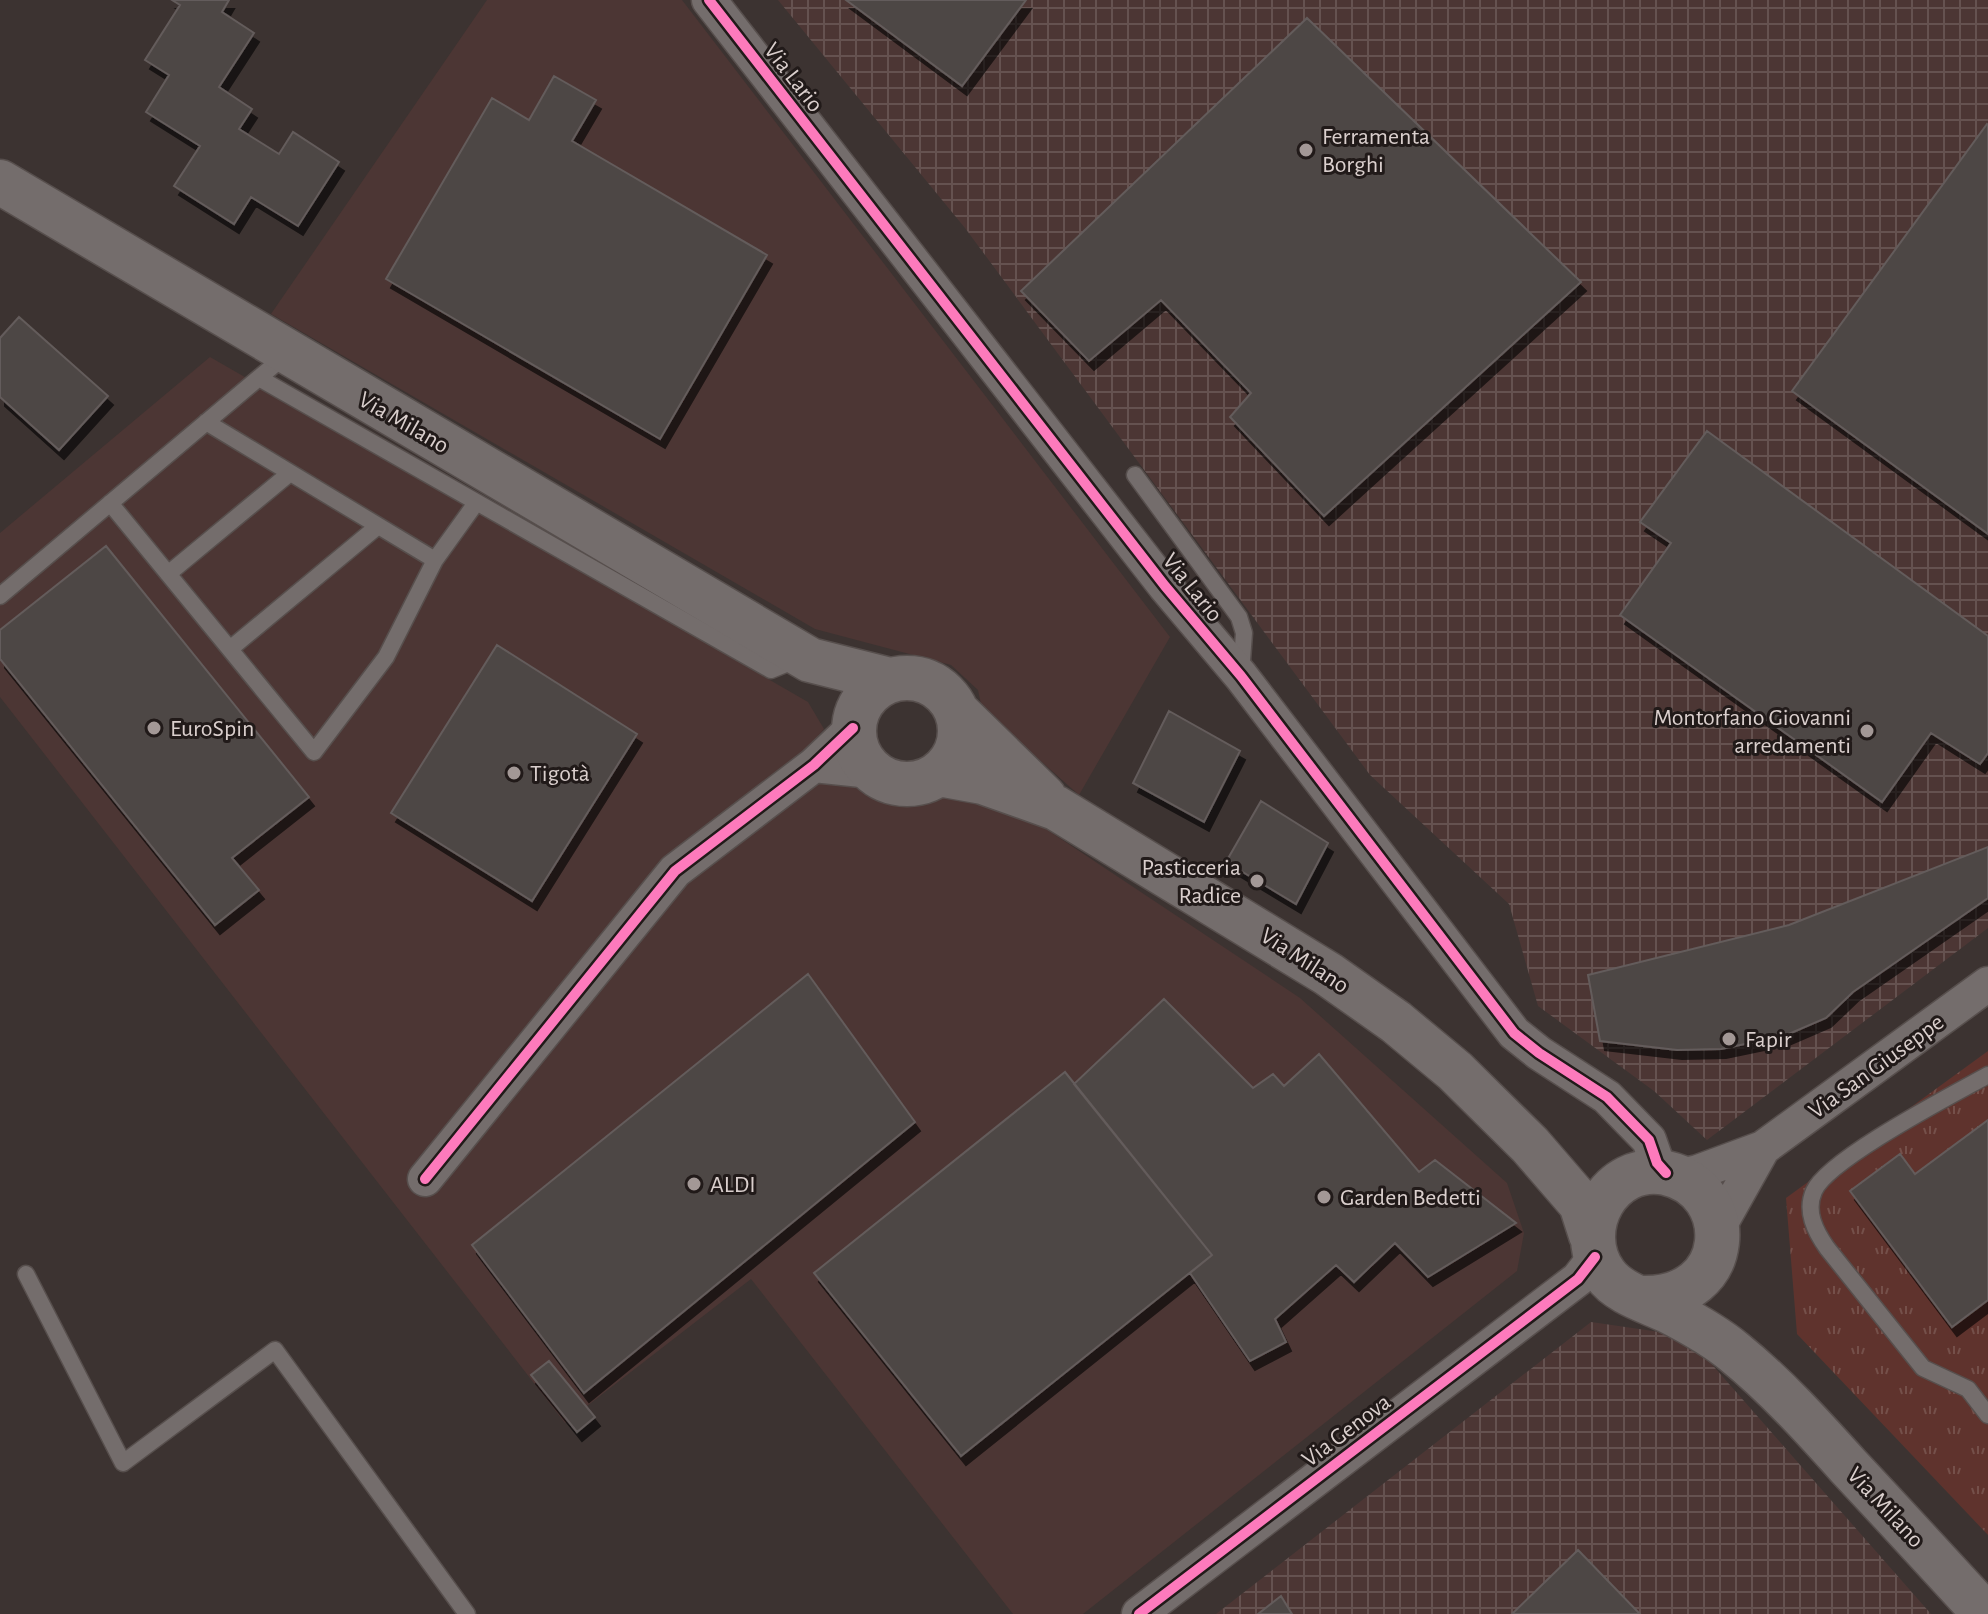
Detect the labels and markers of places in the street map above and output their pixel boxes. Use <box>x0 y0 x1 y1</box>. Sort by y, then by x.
place label: Ferramenta Borghi <box>1322 125 1430 177</box>
marker: Ferramenta Borghi <box>1297 141 1315 159</box>
place label: Montorfano Giovanni arredamenti <box>1653 706 1851 758</box>
place label: EuroSpin <box>170 717 254 741</box>
marker: EuroSpin <box>145 719 163 737</box>
marker: Montorfano Giovanni arredamenti <box>1858 722 1876 740</box>
place label: Tigotà <box>530 762 590 786</box>
marker: Tigotà <box>505 764 523 782</box>
place label: Pasticceria Radice <box>1142 856 1241 908</box>
marker: Pasticceria Radice <box>1248 872 1266 890</box>
place label: Fapir <box>1745 1028 1792 1052</box>
marker: Fapir <box>1720 1030 1738 1048</box>
place label: ALDI <box>710 1173 756 1197</box>
marker: ALDI <box>685 1175 703 1193</box>
place label: Garden Bedetti <box>1340 1186 1481 1210</box>
marker: Garden Bedetti <box>1315 1188 1333 1206</box>

